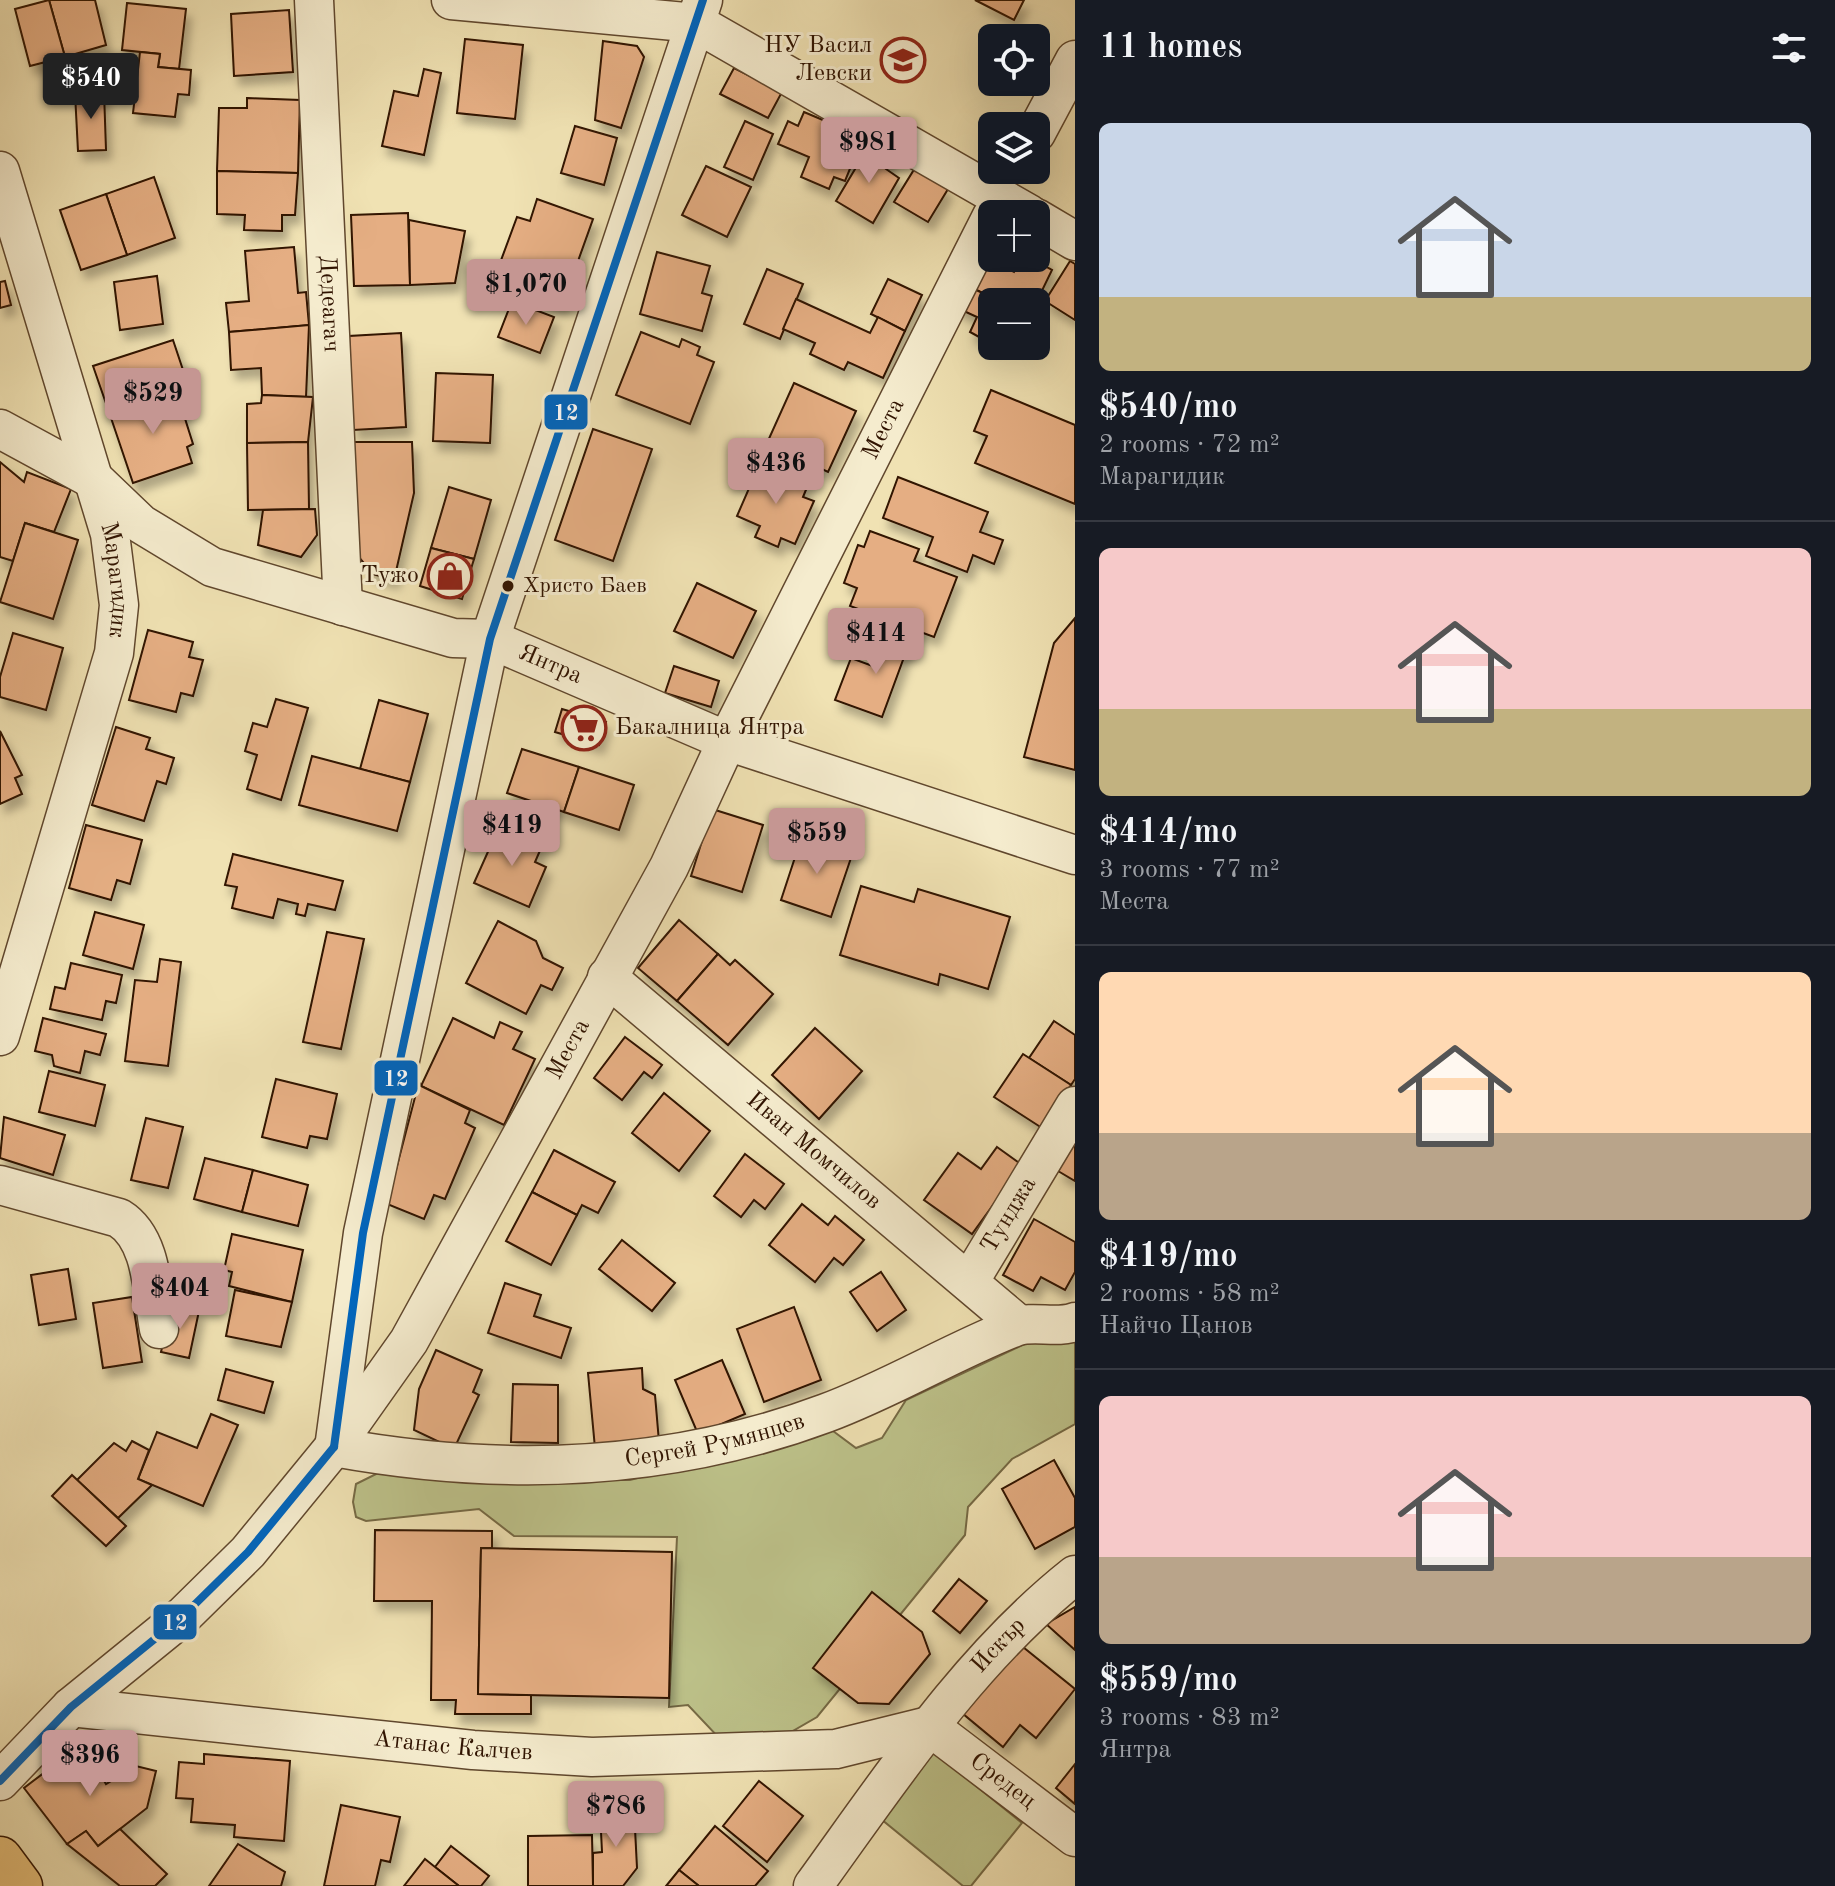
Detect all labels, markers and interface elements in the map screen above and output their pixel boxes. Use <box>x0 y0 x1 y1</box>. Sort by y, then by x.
map controls <box>978 24 1050 360</box>
button: locate <box>978 24 1050 96</box>
icon: filters <box>1767 26 1811 70</box>
text: 11 homes <box>1099 31 1242 65</box>
place label: НУ Васил Левски <box>764 34 872 86</box>
school or university icon: НУ Васил Левски <box>879 36 927 84</box>
pin: $540 <box>44 53 138 121</box>
text: $540 <box>61 66 121 92</box>
button: layers <box>978 112 1050 184</box>
pin: $981 <box>822 117 916 185</box>
text: $981 <box>839 130 899 156</box>
icon: home <box>1383 175 1527 319</box>
button: + <box>978 200 1050 272</box>
street label: Дедеагач <box>314 255 343 353</box>
pin: $1,070 <box>461 259 591 327</box>
text: $1,070 <box>485 272 567 298</box>
button: − <box>978 288 1050 360</box>
pin: $529 <box>106 368 200 436</box>
text: $529 <box>123 381 183 407</box>
text: $540/mo <box>1099 391 1238 425</box>
line badge: 12 <box>543 393 589 431</box>
street label: Места <box>859 395 910 464</box>
text: 12 <box>553 403 579 425</box>
text: 2 rooms · 72 m² <box>1099 432 1280 458</box>
pin: $436 <box>729 438 823 506</box>
text: $436 <box>746 451 806 477</box>
text: Марагидик <box>1099 464 1225 490</box>
street label: Марагидик <box>95 520 131 639</box>
shop icon: Тужо <box>426 552 474 600</box>
place label: Тужо <box>361 564 419 588</box>
place label: Христо Баев <box>523 575 647 597</box>
marker: Христо Баев <box>500 578 516 594</box>
icon: home <box>1383 600 1527 744</box>
pin: $414 <box>829 608 923 676</box>
text: $414 <box>846 621 906 647</box>
street label: Янтра <box>515 641 586 689</box>
supermarket icon: Бакалница Янтра <box>560 704 608 752</box>
place label: Бакалница Янтра <box>615 716 805 740</box>
pin: $419 <box>465 800 559 868</box>
pin: $559 <box>770 808 864 876</box>
text: $419 <box>482 813 542 839</box>
text: $414/mo <box>1099 816 1238 850</box>
text: $559 <box>787 821 847 847</box>
text: 3 rooms · 77 m² <box>1099 857 1280 883</box>
text: Места <box>1099 889 1169 915</box>
street label: Места <box>543 1015 595 1084</box>
icon: home <box>1383 1024 1527 1168</box>
line badge: 12 <box>373 1059 419 1097</box>
text: 12 <box>383 1069 409 1091</box>
street label: Иван Момчилов <box>741 1088 885 1215</box>
street label: Тунджа <box>977 1173 1041 1257</box>
text: $419/mo <box>1099 1240 1238 1274</box>
pin: $404 <box>133 1263 227 1331</box>
text: $404 <box>150 1276 210 1302</box>
text: 2 rooms · 58 m² <box>1099 1281 1280 1307</box>
text: Найчо Цанов <box>1099 1313 1253 1339</box>
street label: Сергей Румянцев <box>623 1409 808 1472</box>
icon: home <box>1383 1448 1527 1592</box>
line badge: 12 <box>152 1603 198 1641</box>
text: 12 <box>162 1613 188 1635</box>
street label: Искър <box>967 1613 1030 1678</box>
text: $559/mo <box>1099 1664 1238 1698</box>
text: 3 rooms · 83 m² <box>1099 1705 1280 1731</box>
street label: Атанас Калчев <box>372 1727 533 1765</box>
pin: $396 <box>43 1730 137 1798</box>
text: Янтра <box>1099 1737 1171 1763</box>
text: $396 <box>60 1743 120 1769</box>
street label: Средец <box>965 1749 1040 1814</box>
pin: $786 <box>569 1781 663 1849</box>
text: $786 <box>586 1794 646 1820</box>

